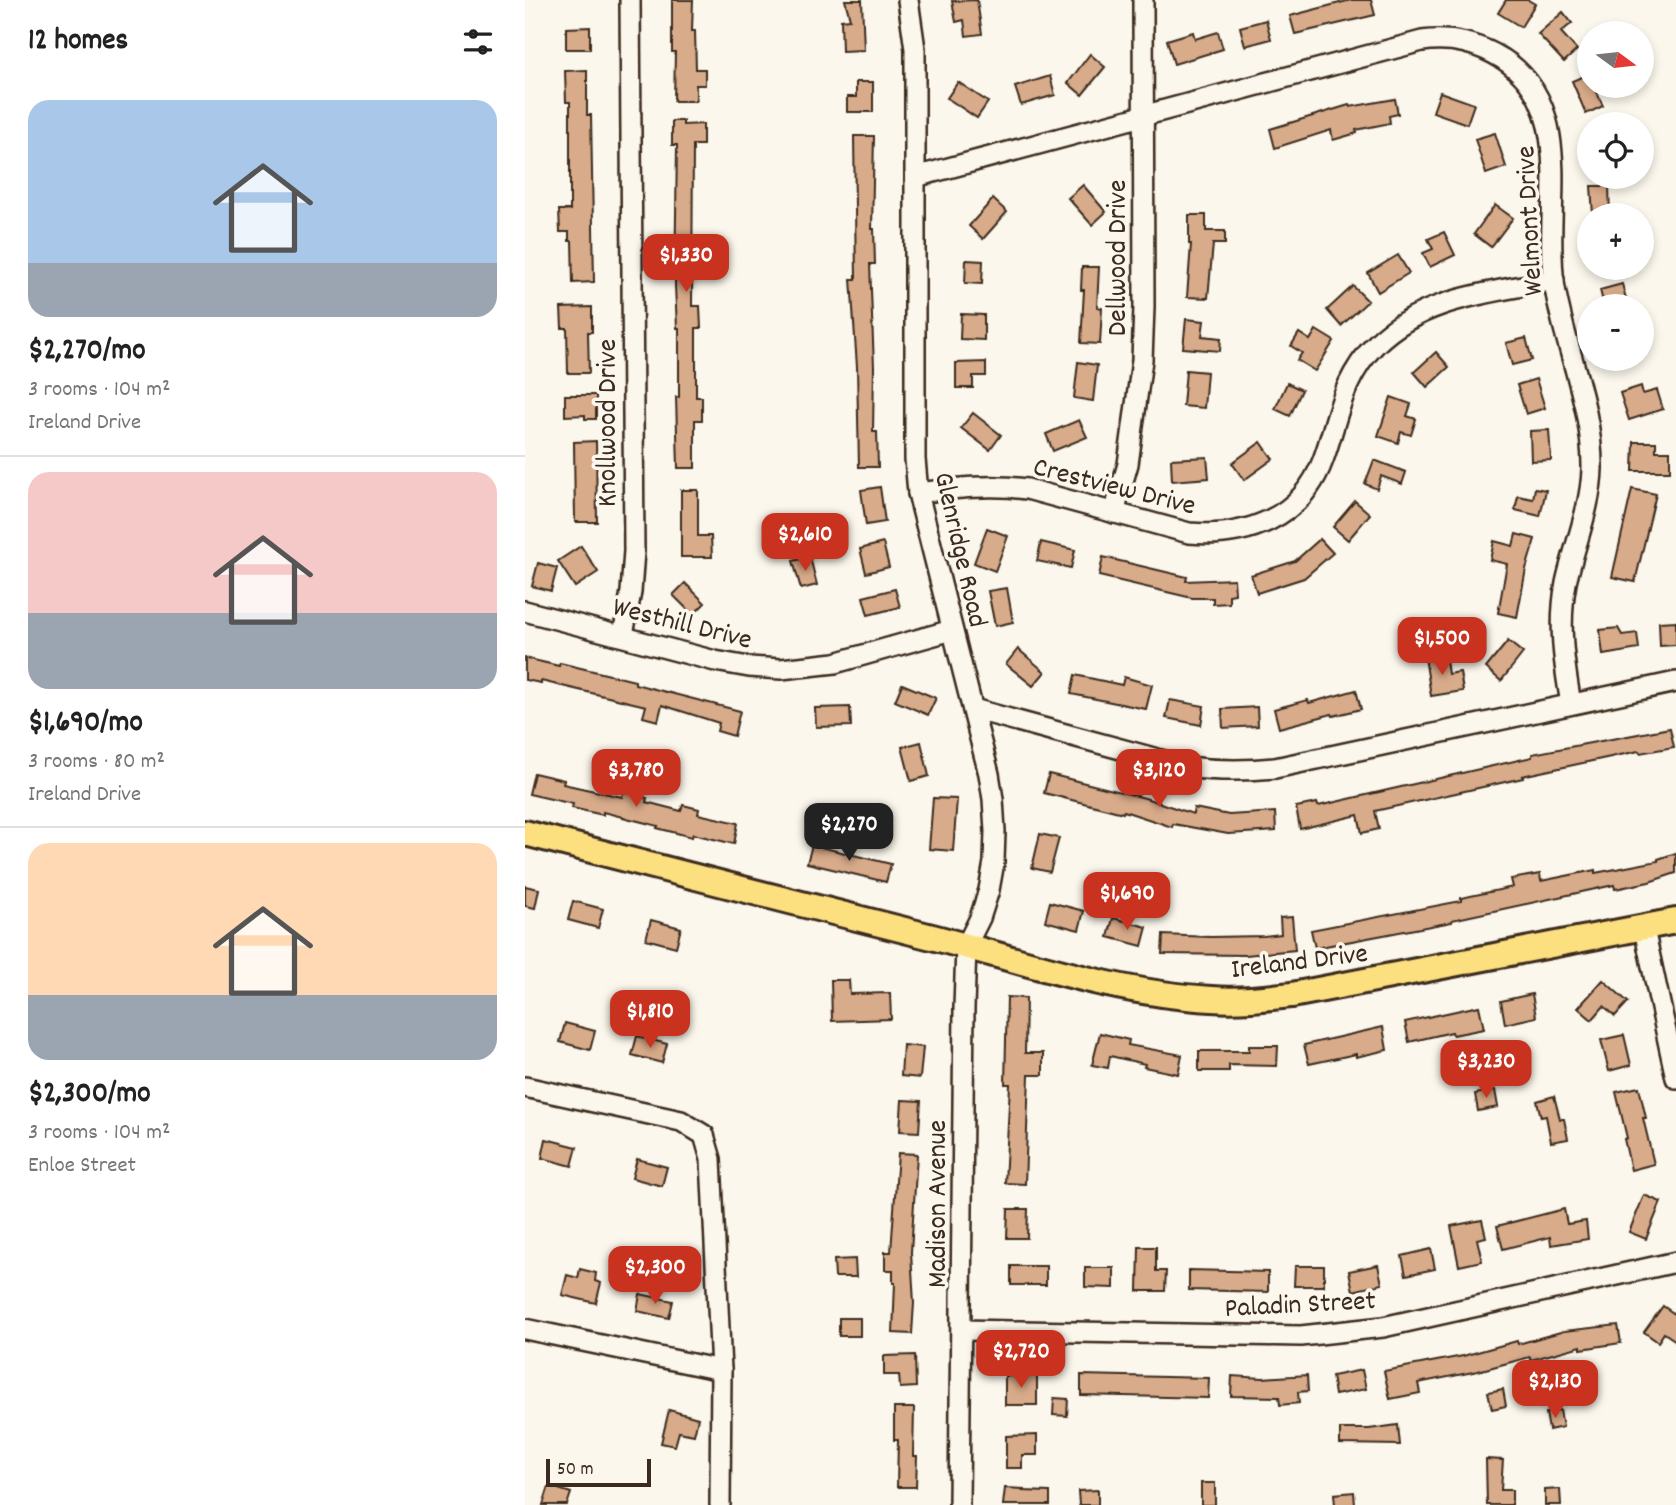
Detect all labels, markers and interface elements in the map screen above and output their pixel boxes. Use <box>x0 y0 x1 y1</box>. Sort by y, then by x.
text: 12 homes <box>28 21 128 64</box>
north arrow <box>1577 21 1654 98</box>
map controls <box>1577 21 1654 371</box>
icon: filters <box>459 23 497 61</box>
button: locate <box>1577 112 1654 189</box>
icon: home <box>200 145 326 271</box>
street label: Welmont Drive <box>1508 145 1556 297</box>
street label: Dellwood Drive <box>1100 180 1140 336</box>
button: + <box>1577 203 1654 280</box>
pin: $1,330 <box>629 234 743 294</box>
text: $1,330 <box>659 240 713 273</box>
button: − <box>1577 294 1654 371</box>
text: $2,270/mo <box>28 331 145 374</box>
street label: Knollwood Drive <box>590 339 630 507</box>
text: 3 rooms · 104 m² <box>28 374 170 407</box>
text: Ireland Drive <box>28 407 141 440</box>
street label: Crestview Drive <box>1028 449 1199 528</box>
street label: Glenridge Road <box>921 469 995 632</box>
pin: $2,610 <box>748 514 862 573</box>
icon: home <box>200 517 326 643</box>
text: $2,610 <box>778 519 832 552</box>
street label: Westhill Drive <box>608 589 756 662</box>
pin: $1,500 <box>1385 618 1499 677</box>
text: $1,500 <box>1414 623 1470 656</box>
text: $1,690/mo <box>28 703 143 746</box>
text: 3 rooms · 80 m² <box>28 746 165 779</box>
pin: $3,780 <box>579 750 693 809</box>
pin: $3,120 <box>1102 750 1216 809</box>
text: $3,780 <box>608 755 664 788</box>
text: $3,120 <box>1132 755 1186 788</box>
text: Ireland Drive <box>28 779 141 812</box>
pin: $2,270 <box>792 804 906 863</box>
text: $2,270 <box>820 809 878 842</box>
pin: $1,690 <box>1070 872 1184 932</box>
text: $1,690 <box>1099 878 1155 911</box>
icon: home <box>200 888 326 1014</box>
street label: Ireland Drive <box>1229 936 1370 992</box>
pin: $1,810 <box>593 990 707 1050</box>
text: $1,810 <box>626 996 674 1029</box>
pin: $3,230 <box>1429 1040 1543 1100</box>
text: $3,230 <box>1456 1046 1516 1079</box>
text: $2,300/mo <box>28 1074 151 1117</box>
text: 3 rooms · 104 m² <box>28 1117 170 1150</box>
street label: Madison Avenue <box>920 1120 960 1288</box>
text: Enloe Street <box>28 1150 136 1183</box>
pin: $2,300 <box>598 1246 712 1306</box>
text: $2,300 <box>624 1252 686 1285</box>
street label: Paladin Street <box>1224 1283 1377 1331</box>
pin: $2,720 <box>964 1330 1078 1390</box>
text: $2,720 <box>992 1336 1050 1369</box>
pin: $2,130 <box>1498 1360 1612 1420</box>
text: $2,130 <box>1528 1366 1582 1399</box>
scale bar <box>546 1456 651 1488</box>
text: 50 m <box>557 1457 594 1484</box>

